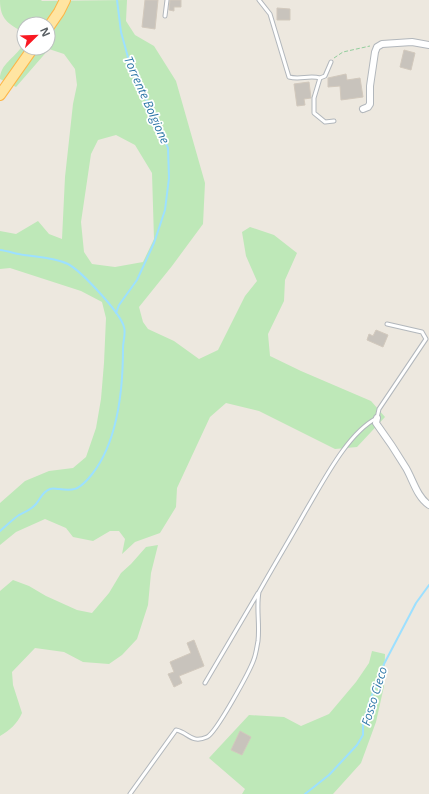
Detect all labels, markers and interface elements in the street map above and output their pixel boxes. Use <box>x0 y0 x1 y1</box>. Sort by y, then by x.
north arrow <box>16 16 56 56</box>
text: N <box>37 25 54 39</box>
water label: Torrente Bolgione <box>120 54 174 146</box>
water label: Fosso Cieco <box>357 664 391 728</box>

